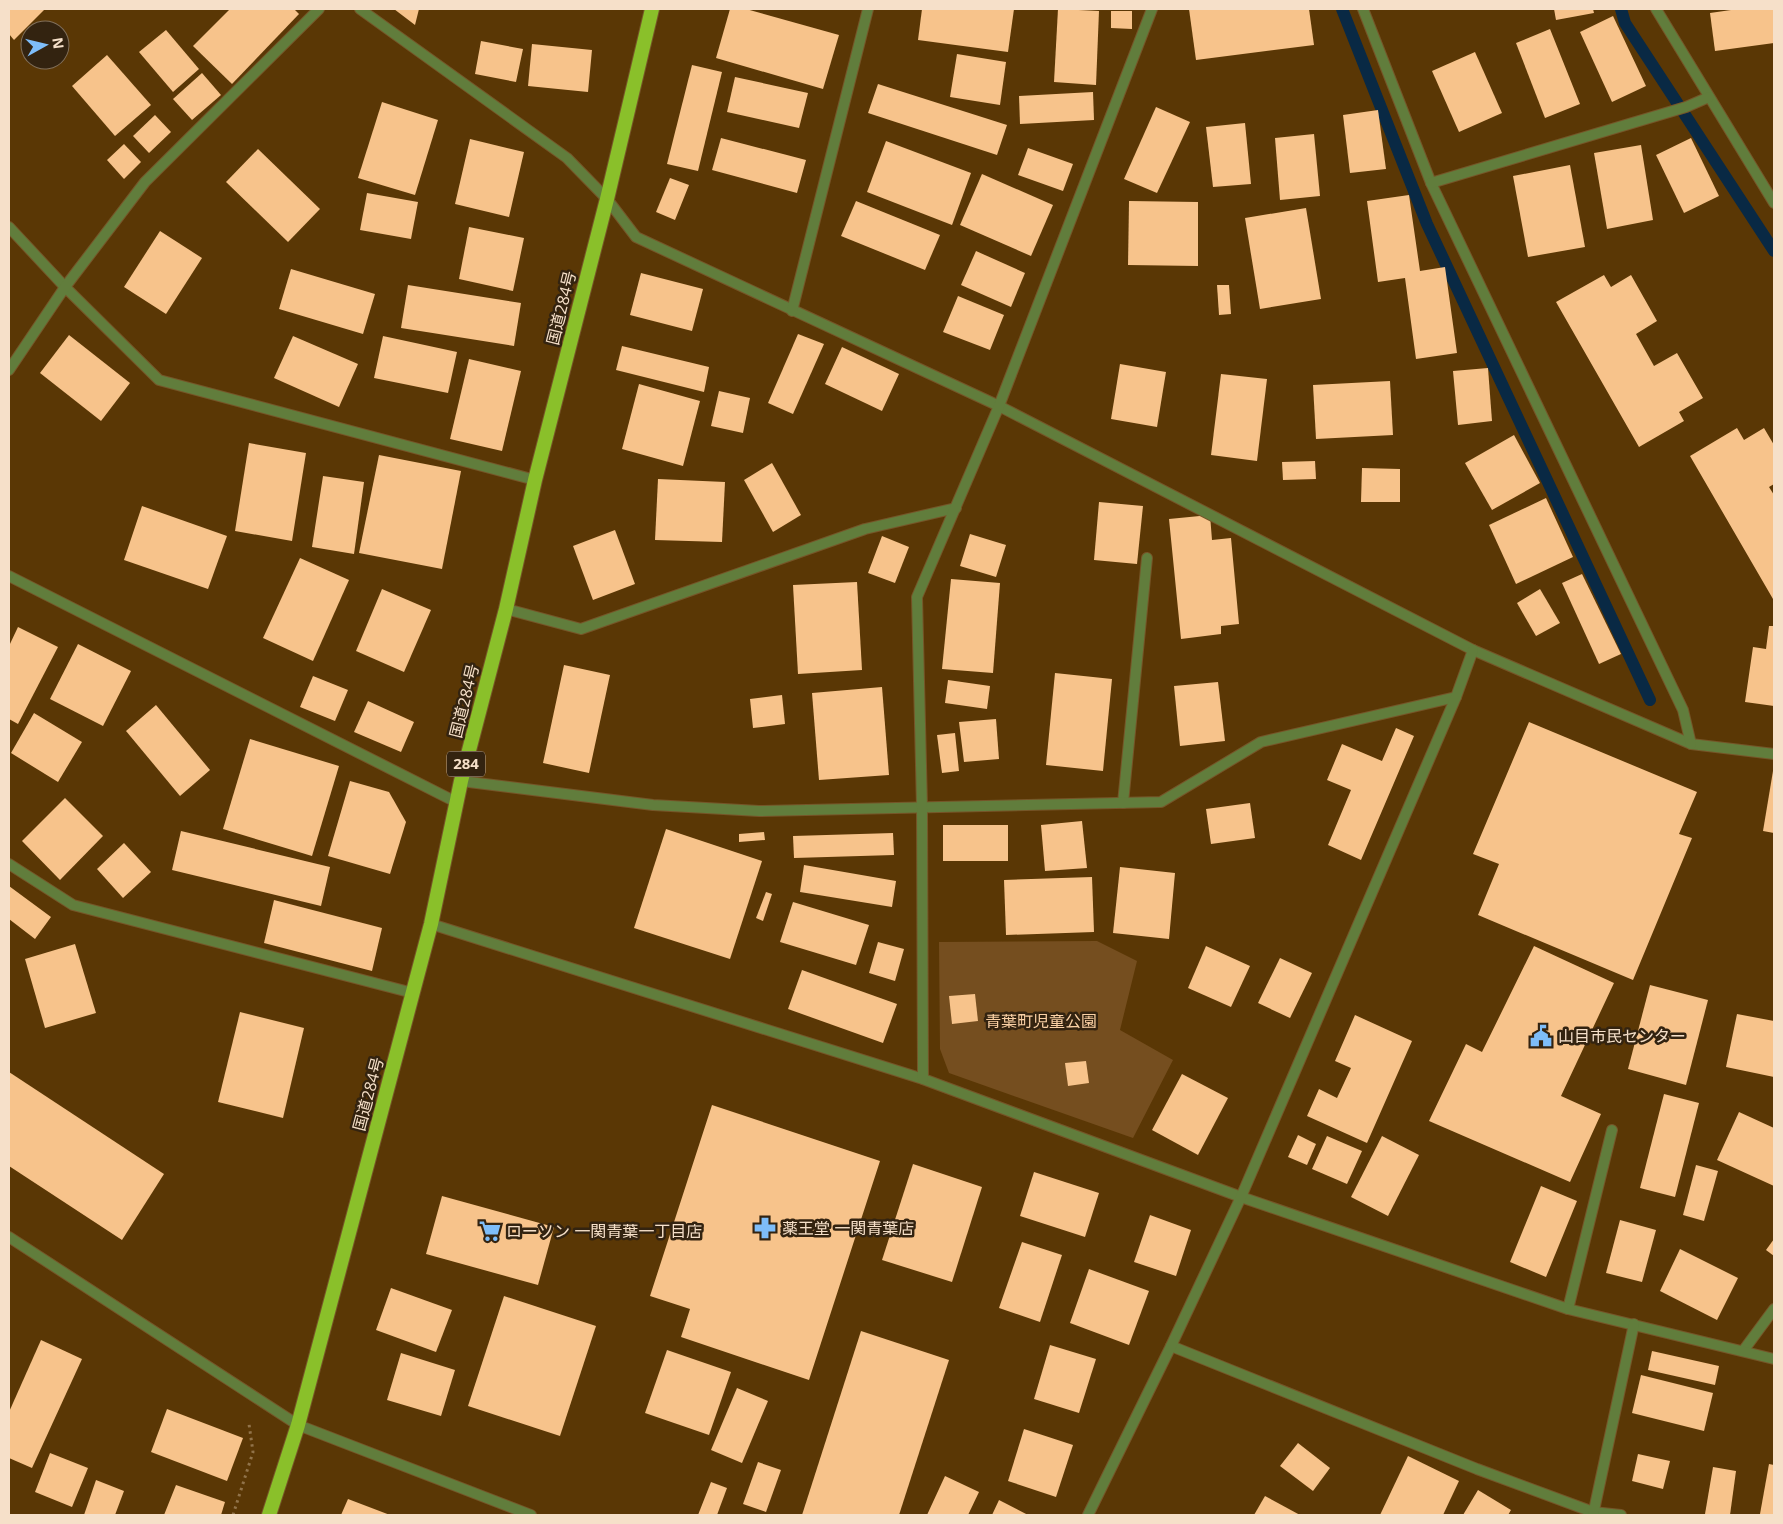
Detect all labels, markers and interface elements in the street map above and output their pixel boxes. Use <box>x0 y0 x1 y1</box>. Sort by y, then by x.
north arrow <box>20 20 70 70</box>
text: N <box>48 36 69 50</box>
street label: 国道284号 <box>541 269 581 347</box>
street label: 国道284号 <box>444 662 484 740</box>
road number: 284 <box>447 752 485 776</box>
park label: 青葉町児童公園 <box>985 1010 1097 1032</box>
public building icon: 山目市民センター <box>1528 1023 1554 1049</box>
place label: 山目市民センター <box>1558 1025 1686 1047</box>
street label: 国道284号 <box>348 1055 388 1133</box>
pharmacy icon: 薬王堂 一関青葉店 <box>752 1215 778 1241</box>
place label: 薬王堂 一関青葉店 <box>782 1217 914 1239</box>
supermarket icon: ローソン 一関青葉一丁目店 <box>477 1218 503 1244</box>
place label: ローソン 一関青葉一丁目店 <box>506 1220 702 1242</box>

